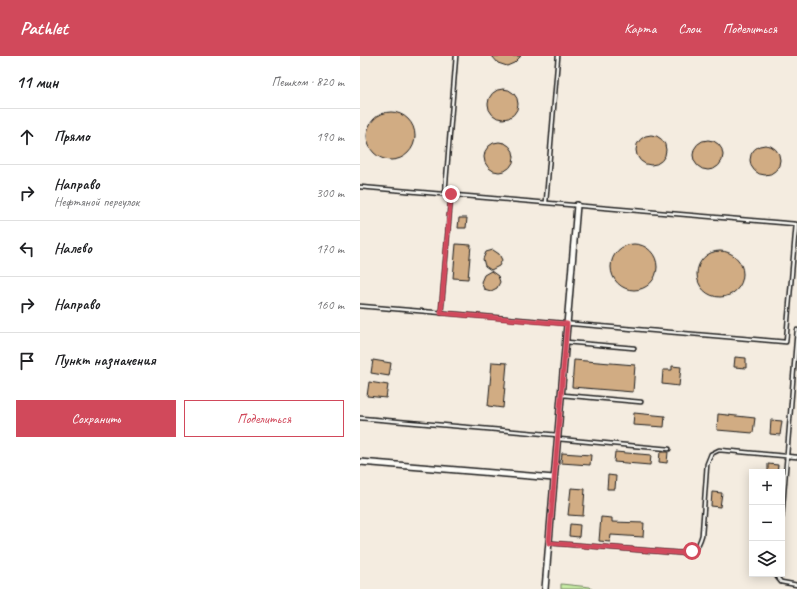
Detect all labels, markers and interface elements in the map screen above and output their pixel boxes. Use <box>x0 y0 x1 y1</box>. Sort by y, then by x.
text: Pathlet <box>20 16 68 40</box>
text: Карта <box>624 20 656 37</box>
text: Слои <box>678 20 701 37</box>
text: Поделиться <box>723 20 777 37</box>
text: 11 мин <box>16 72 58 93</box>
text: Пешком · 820 m <box>271 74 344 90</box>
icon: ahead <box>16 126 38 148</box>
text: Прямо <box>54 127 90 146</box>
text: 190 m <box>316 129 344 145</box>
text: Направо <box>54 175 100 194</box>
icon: right <box>16 182 38 204</box>
text: 300 m <box>316 185 344 201</box>
route end <box>442 185 460 203</box>
text: Нефтяной переулок <box>54 194 139 210</box>
icon: left <box>16 238 38 260</box>
text: Налево <box>54 239 92 258</box>
text: 170 m <box>316 241 344 257</box>
icon: right <box>16 294 38 316</box>
text: Направо <box>54 295 100 314</box>
text: 160 m <box>316 297 344 313</box>
icon: arrive <box>16 350 38 372</box>
text: Пункт назначения <box>54 351 156 370</box>
button: Сохранить <box>16 400 176 437</box>
button: Поделиться <box>184 400 344 437</box>
map controls <box>749 469 785 577</box>
button: + <box>749 469 785 505</box>
button: − <box>749 505 785 541</box>
button: layers <box>749 541 785 577</box>
route start <box>683 542 701 560</box>

